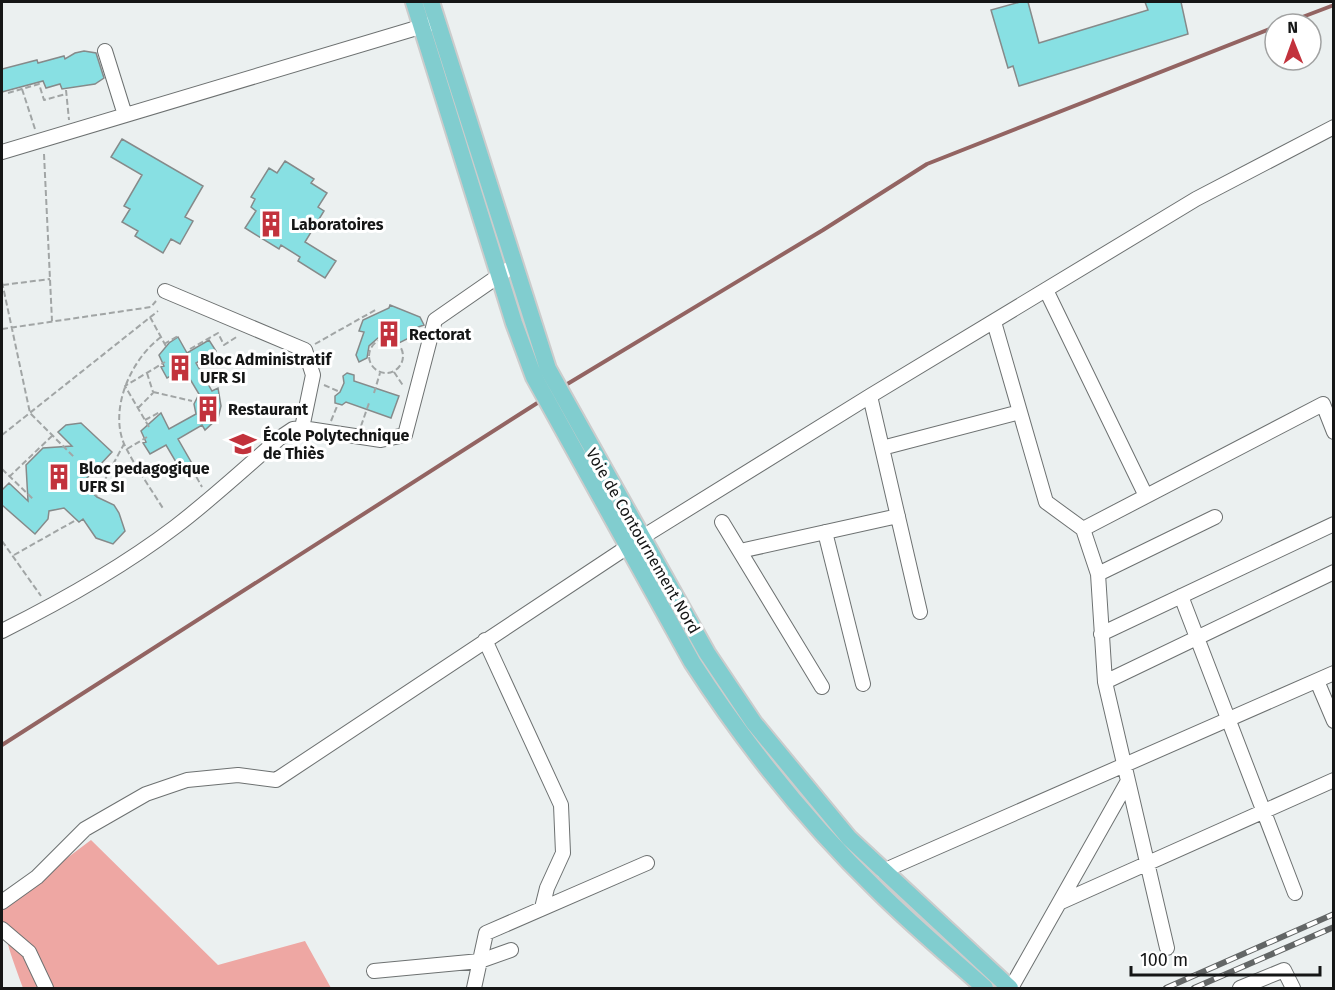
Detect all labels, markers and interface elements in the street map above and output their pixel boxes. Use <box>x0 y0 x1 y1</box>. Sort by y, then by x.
north arrow <box>1263 12 1323 72</box>
text: N <box>1287 18 1298 37</box>
building icon: Laboratoires <box>256 209 286 239</box>
place label: Laboratoires <box>291 215 384 234</box>
building icon: Rectorat <box>374 319 404 349</box>
place label: Rectorat <box>409 325 472 344</box>
place label: Bloc Administratif UFR SI <box>200 350 332 387</box>
building icon: Bloc Administratif UFR SI <box>165 353 195 383</box>
building icon: Restaurant <box>193 394 223 424</box>
place label: Restaurant <box>228 400 309 419</box>
place label: École Polytechnique de Thiès <box>263 425 410 463</box>
school or university icon: École Polytechnique de Thiès <box>228 429 258 459</box>
street label: Voie de Contournement Nord <box>582 445 704 637</box>
place label: Bloc pedagogique UFR SI <box>79 459 210 496</box>
building icon: Bloc pedagogique UFR SI <box>44 462 74 492</box>
scale bar <box>1131 939 1320 977</box>
text: 100 m <box>1140 949 1188 971</box>

